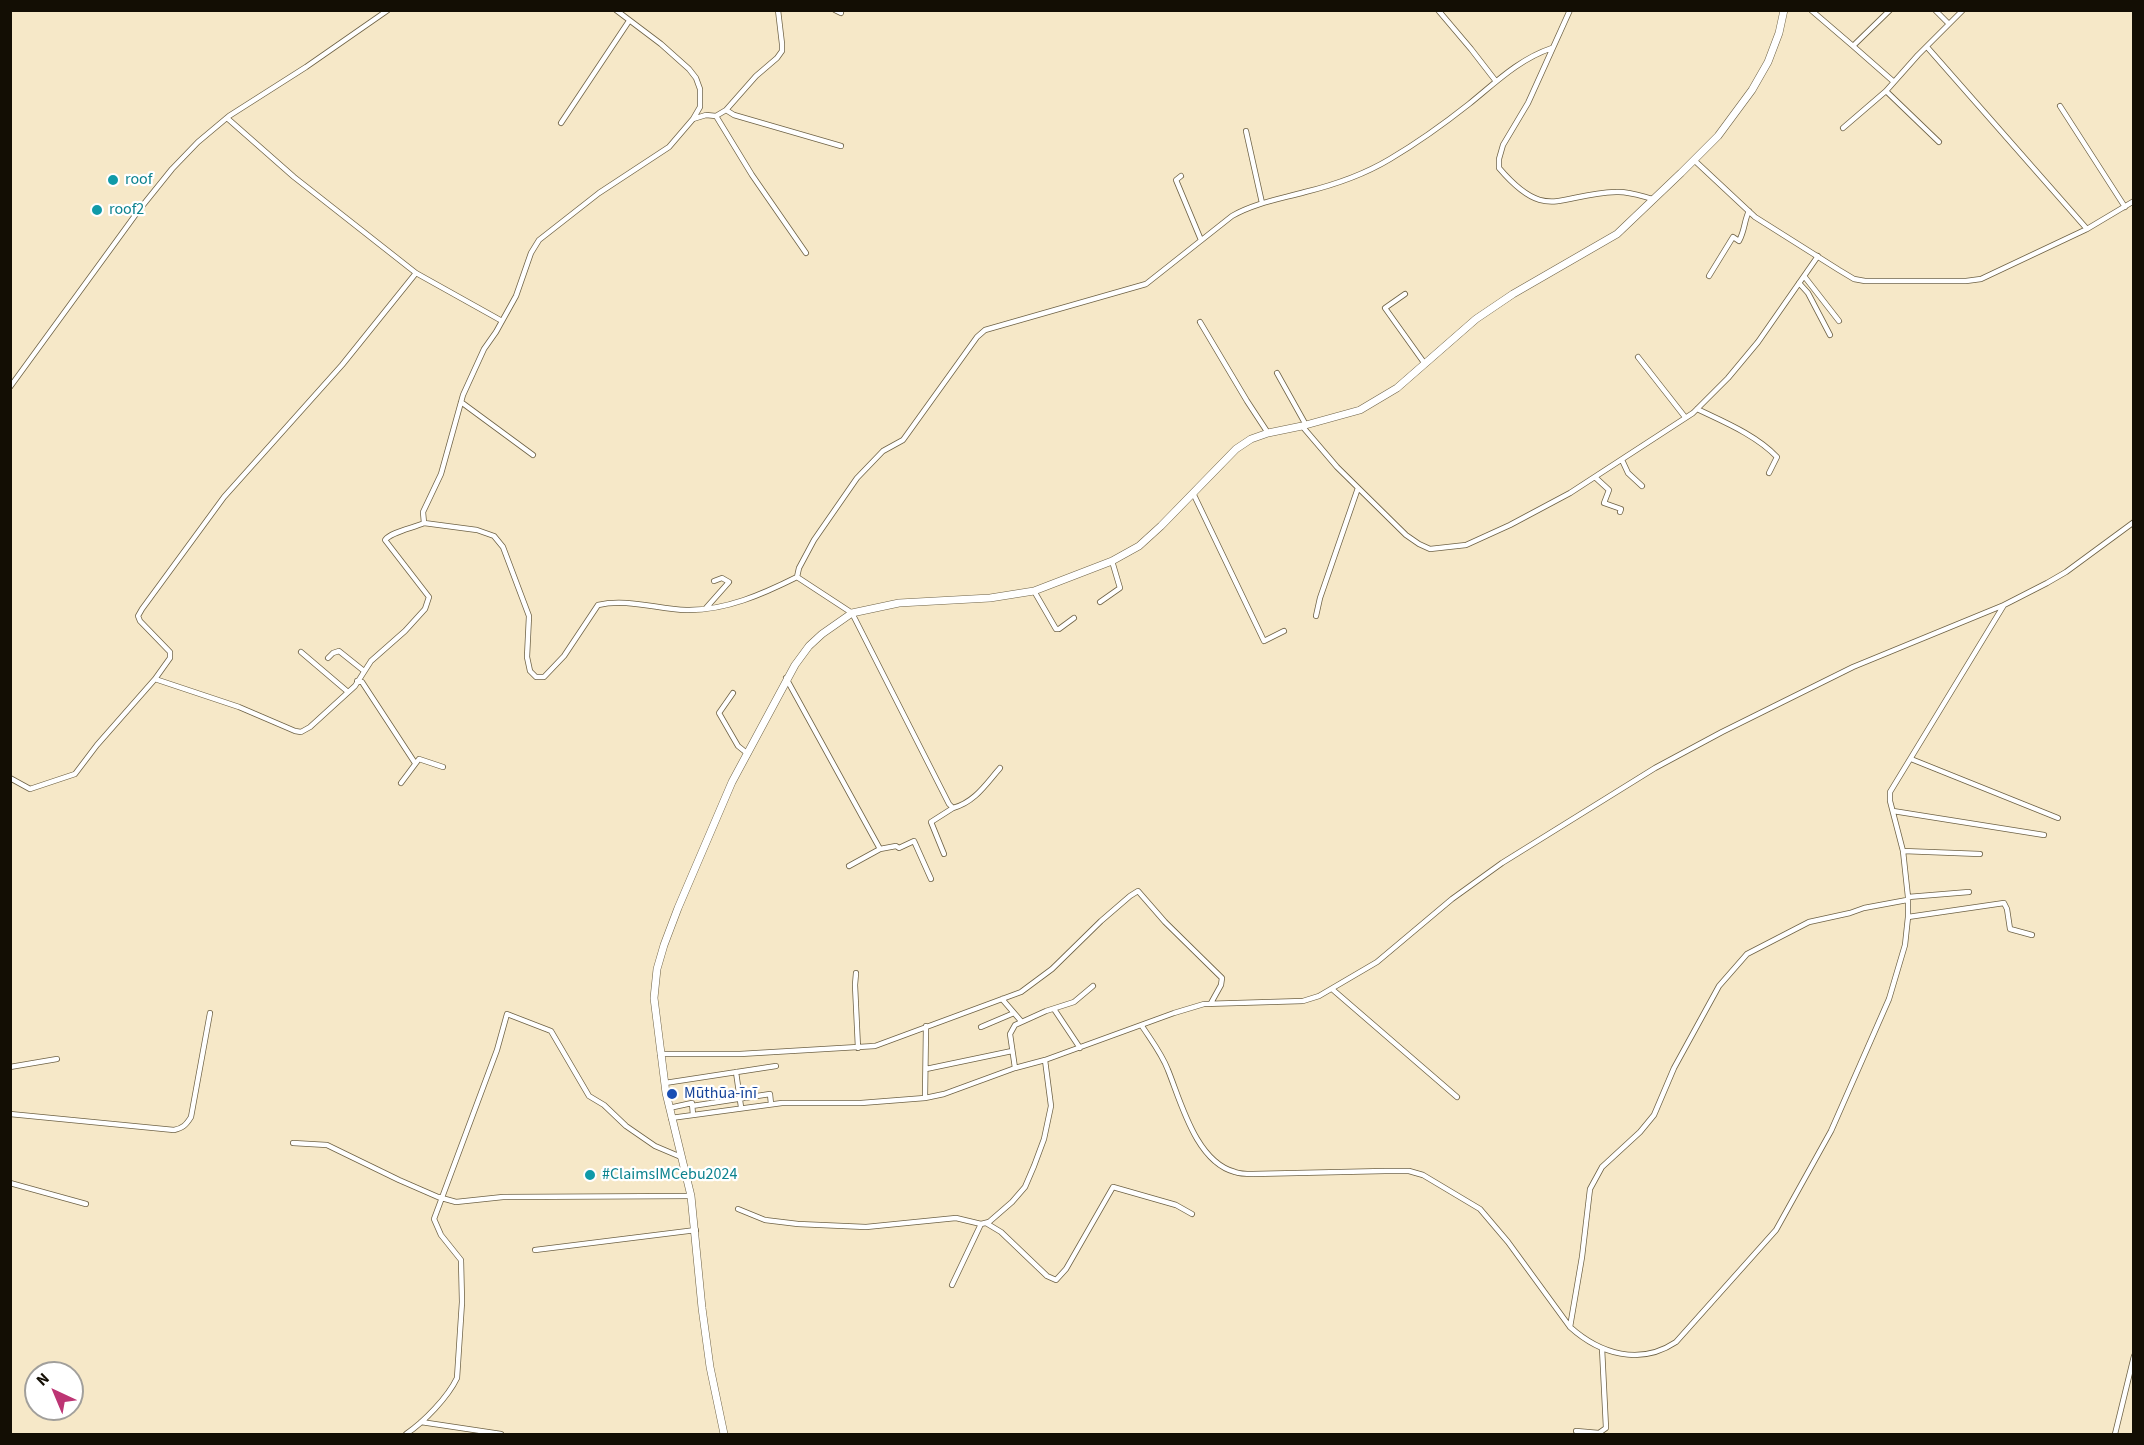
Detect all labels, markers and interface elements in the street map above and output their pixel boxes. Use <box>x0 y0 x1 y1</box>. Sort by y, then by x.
place label: roof <box>125 170 152 190</box>
marker: roof <box>106 173 120 187</box>
place label: roof2 <box>109 200 144 220</box>
marker: roof2 <box>90 203 104 217</box>
place label: Mũthũa-ĩnĩ <box>684 1084 757 1104</box>
marker: Mũthũa-ĩnĩ <box>665 1087 679 1101</box>
place label: #ClaimsIMCebu2024 <box>602 1165 737 1185</box>
marker: #ClaimsIMCebu2024 <box>583 1168 597 1182</box>
north arrow <box>24 1361 84 1421</box>
text: N <box>31 1368 54 1391</box>

